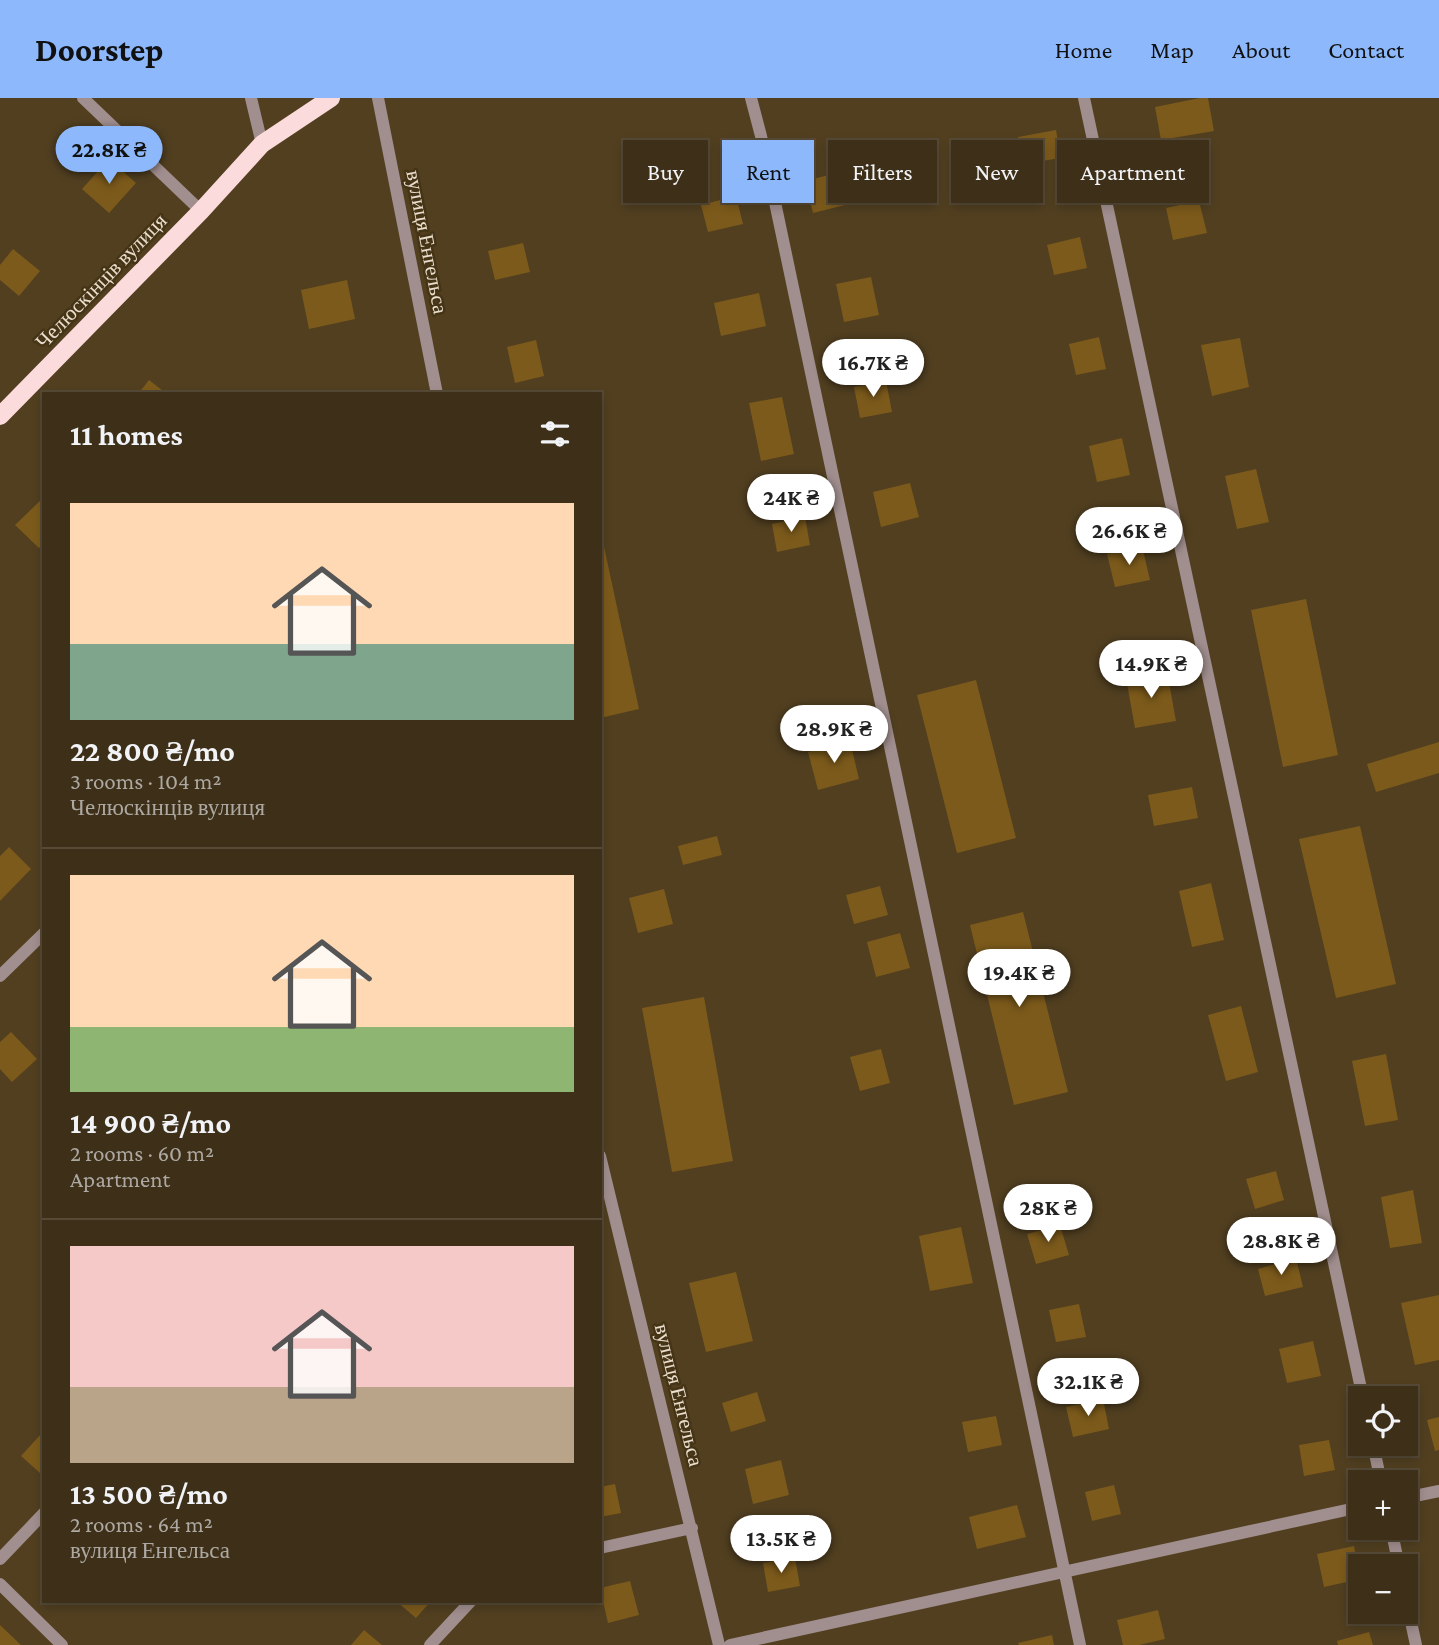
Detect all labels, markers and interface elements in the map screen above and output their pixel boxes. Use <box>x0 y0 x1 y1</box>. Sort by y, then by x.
text: Doorstep <box>35 31 163 68</box>
text: Home <box>1055 36 1112 63</box>
text: Map <box>1150 36 1194 63</box>
text: About <box>1232 36 1290 63</box>
text: Contact <box>1328 36 1404 63</box>
pin: 22.8K ₴ <box>44 126 174 186</box>
text: 22.8K ₴ <box>72 136 146 162</box>
chip: Buy <box>623 140 708 203</box>
chip: Rent <box>722 140 814 203</box>
chip: Filters <box>828 140 937 203</box>
chip: New <box>951 140 1043 203</box>
chip: Apartment <box>1057 140 1209 203</box>
street label: вулиця Енгельса <box>401 168 453 317</box>
street label: Челюскінців вулиця <box>31 208 172 353</box>
pin: 16.7K ₴ <box>808 340 938 399</box>
text: 16.7K ₴ <box>838 349 908 375</box>
icon: filters <box>536 415 574 453</box>
text: 11 homes <box>70 418 183 451</box>
pin: 24K ₴ <box>742 474 840 534</box>
text: 24K ₴ <box>763 484 819 510</box>
pin: 26.6K ₴ <box>1064 508 1194 567</box>
text: 26.6K ₴ <box>1092 517 1166 543</box>
icon: home <box>259 548 385 674</box>
pin: 14.9K ₴ <box>1086 640 1216 700</box>
text: 14.9K ₴ <box>1115 650 1187 676</box>
pin: 28.9K ₴ <box>769 706 899 765</box>
text: 28.9K ₴ <box>796 715 872 741</box>
text: 22 800 ₴/mo <box>70 734 235 767</box>
text: 3 rooms · 104 m² <box>70 768 222 794</box>
text: Челюскінців вулиця <box>70 794 265 820</box>
icon: home <box>259 921 385 1047</box>
pin: 19.4K ₴ <box>954 950 1084 1009</box>
text: 19.4K ₴ <box>984 959 1054 985</box>
text: 14 900 ₴/mo <box>70 1106 231 1139</box>
text: 2 rooms · 60 m² <box>70 1140 214 1166</box>
text: Apartment <box>70 1166 170 1192</box>
pin: 28K ₴ <box>999 1184 1097 1244</box>
text: 28K ₴ <box>1019 1194 1077 1220</box>
pin: 28.8K ₴ <box>1216 1218 1346 1277</box>
text: 28.8K ₴ <box>1243 1227 1319 1253</box>
icon: home <box>259 1291 385 1417</box>
street label: вулиця Енгельса <box>650 1321 708 1469</box>
pin: 32.1K ₴ <box>1023 1358 1153 1418</box>
text: 32.1K ₴ <box>1053 1368 1123 1394</box>
map controls <box>1348 1386 1418 1624</box>
button: locate <box>1348 1386 1418 1456</box>
button: + <box>1348 1470 1418 1540</box>
text: 13 500 ₴/mo <box>70 1477 228 1510</box>
text: 2 rooms · 64 m² <box>70 1511 213 1537</box>
pin: 13.5K ₴ <box>716 1516 846 1575</box>
text: 13.5K ₴ <box>746 1525 816 1551</box>
text: вулиця Енгельса <box>70 1537 230 1563</box>
button: − <box>1348 1554 1418 1624</box>

